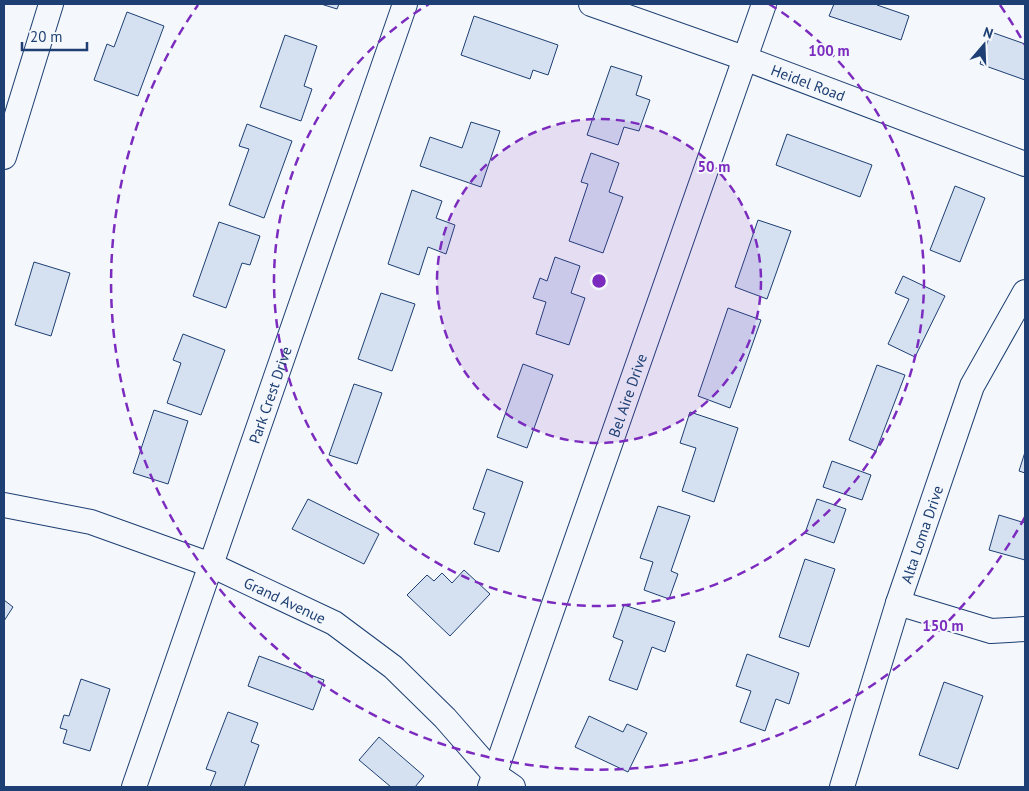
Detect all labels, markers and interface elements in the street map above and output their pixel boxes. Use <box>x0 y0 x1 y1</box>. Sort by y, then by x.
scale bar <box>22 20 88 52</box>
north arrow <box>959 20 1009 70</box>
text: N <box>981 23 996 43</box>
text: 20 m <box>30 27 63 46</box>
text: 100 m <box>808 41 850 60</box>
street label: Heidel Road <box>769 60 848 105</box>
text: 50 m <box>698 157 730 176</box>
centre of rings <box>590 272 608 290</box>
street label: Park Crest Drive <box>244 344 295 446</box>
street label: Bel Aire Drive <box>604 351 650 440</box>
street label: Alta Loma Drive <box>896 483 947 586</box>
street label: Grand Avenue <box>241 572 329 627</box>
text: 150 m <box>922 616 964 635</box>

